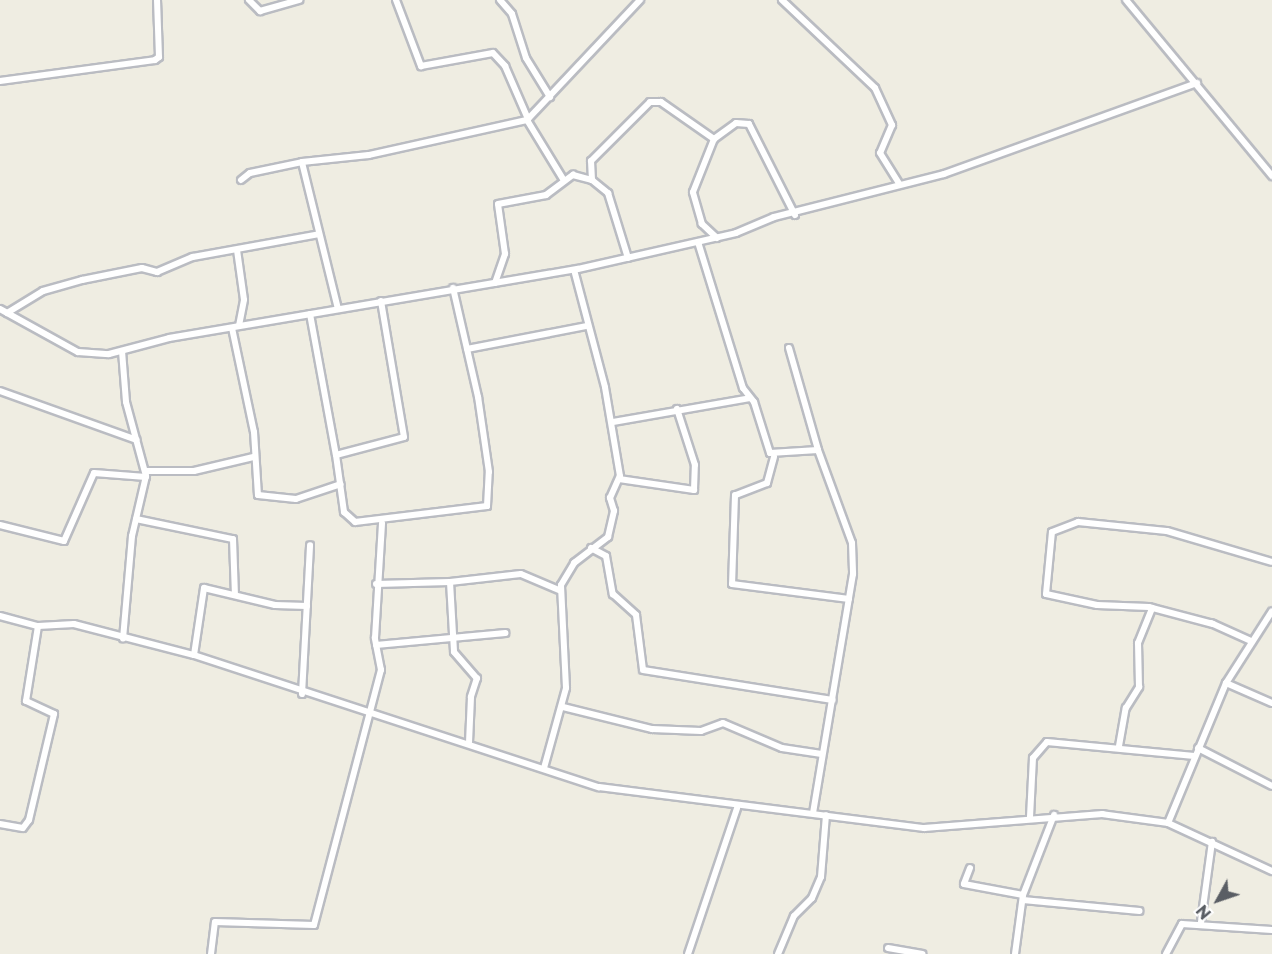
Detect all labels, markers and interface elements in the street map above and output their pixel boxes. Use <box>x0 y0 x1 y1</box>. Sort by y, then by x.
north arrow <box>1188 870 1248 930</box>
text: N <box>1192 901 1215 923</box>

